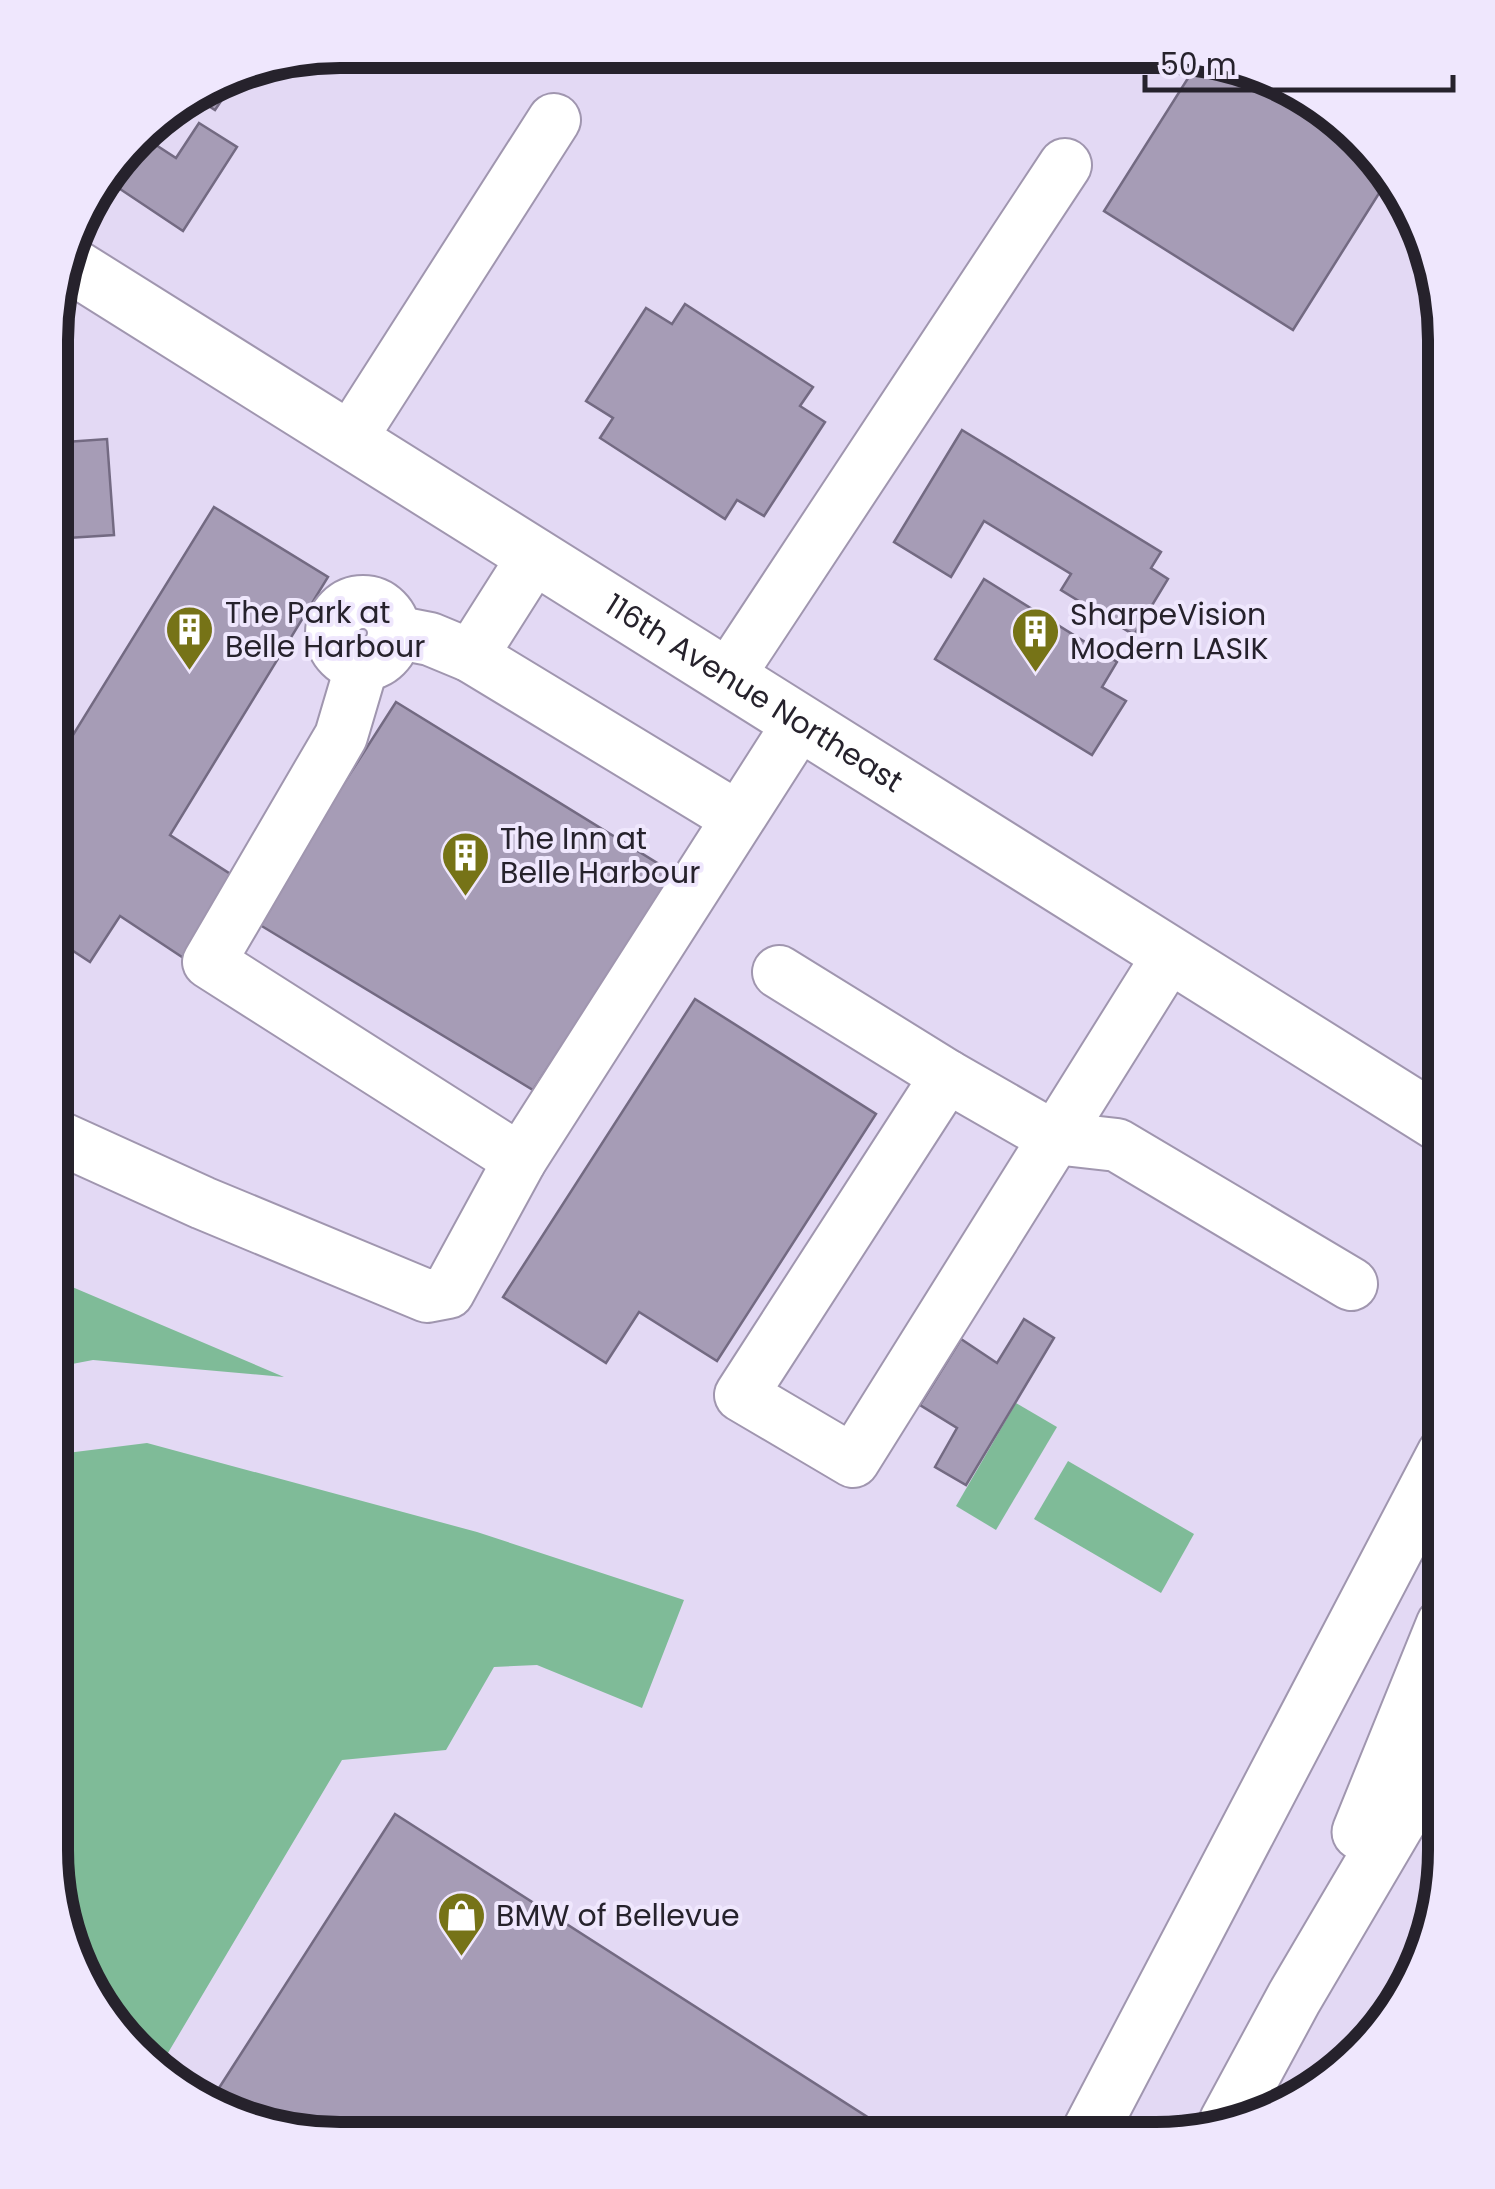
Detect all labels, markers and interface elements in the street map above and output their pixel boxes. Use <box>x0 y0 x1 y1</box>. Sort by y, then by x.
scale bar <box>1145 30 1452 92</box>
text: 50 m <box>1160 43 1237 86</box>
street label: 116th Avenue Northeast <box>597 583 911 803</box>
place label: The Park at Belle Harbour <box>225 591 425 668</box>
place label: SharpeVision Modern LASIK <box>1070 593 1268 670</box>
building icon: The Park at Belle Harbour <box>164 604 216 672</box>
building icon: SharpeVision Modern LASIK <box>1009 606 1061 674</box>
place label: The Inn at Belle Harbour <box>500 817 700 894</box>
building icon: The Inn at Belle Harbour <box>439 830 491 898</box>
shop icon: BMW of Bellevue <box>435 1890 487 1958</box>
place label: BMW of Bellevue <box>496 1894 740 1937</box>

